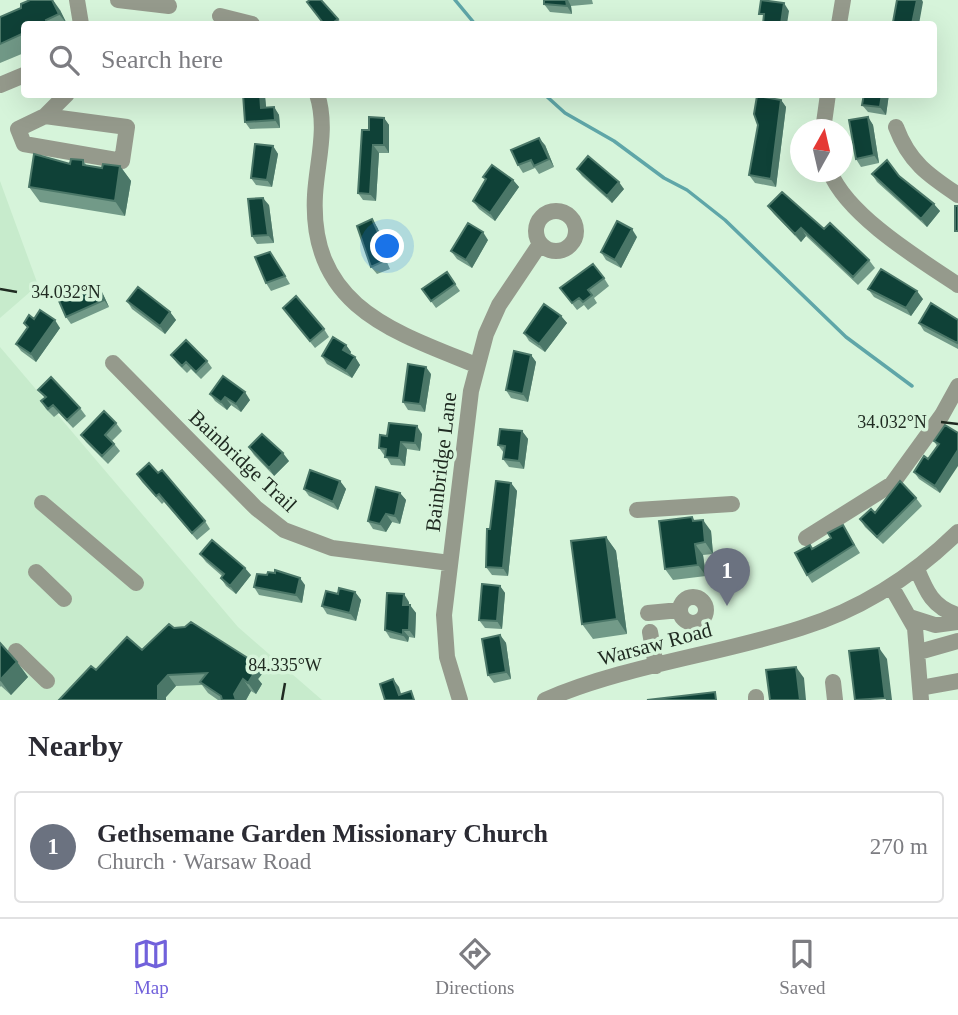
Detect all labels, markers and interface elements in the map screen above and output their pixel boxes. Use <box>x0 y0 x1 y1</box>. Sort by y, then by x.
search box <box>21 21 937 98</box>
icon: search <box>45 41 83 79</box>
text: Search here <box>101 45 223 74</box>
north arrow <box>790 119 853 182</box>
your location <box>370 229 404 263</box>
text: 34.032°N <box>31 282 101 302</box>
street label: Bainbridge Lane <box>421 391 461 533</box>
street label: Bainbridge Trail <box>184 405 302 517</box>
text: 34.032°N <box>857 412 927 432</box>
pin: 1 <box>704 548 750 606</box>
street label: Warsaw Road <box>596 617 715 671</box>
text: 84.335°W <box>248 655 322 675</box>
text: Nearby <box>28 729 123 762</box>
text: Gethsemane Garden Missionary Church <box>97 819 548 848</box>
text: 1 <box>47 834 59 859</box>
text: 270 m <box>870 834 928 859</box>
text: Church · Warsaw Road <box>97 849 311 874</box>
tab: Map <box>132 935 170 999</box>
tab: Directions <box>435 935 514 999</box>
tab: Saved <box>779 935 826 999</box>

